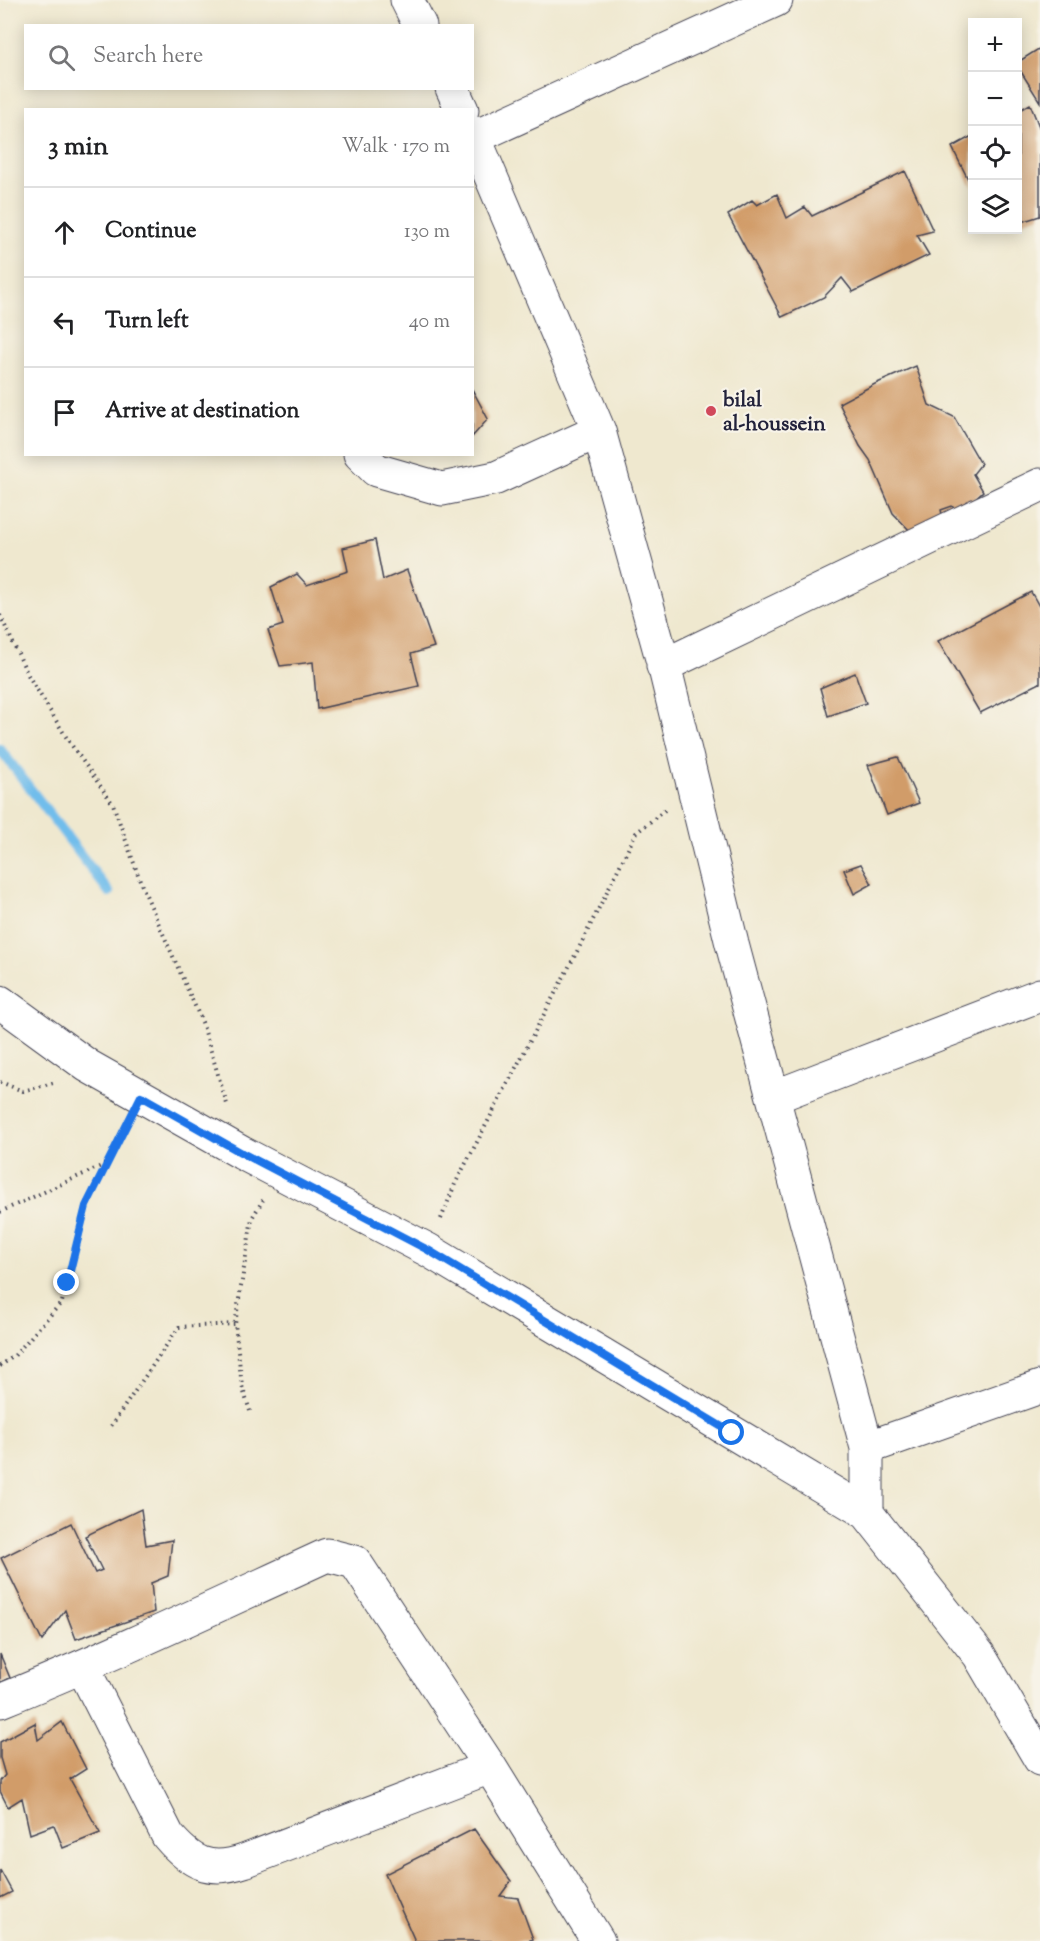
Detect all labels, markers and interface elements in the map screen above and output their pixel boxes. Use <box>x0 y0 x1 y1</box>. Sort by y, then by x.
map controls <box>968 18 1022 234</box>
button: + <box>968 18 1022 72</box>
search box <box>24 24 474 90</box>
icon: search <box>45 41 78 74</box>
text: Search here <box>93 41 203 73</box>
button: − <box>968 72 1022 126</box>
button: locate <box>968 126 1022 180</box>
text: 3 min <box>48 129 108 166</box>
text: Walk · 170 m <box>342 133 450 162</box>
button: layers <box>968 180 1022 234</box>
icon: ahead <box>48 216 81 249</box>
text: Continue <box>105 216 196 248</box>
text: 130 m <box>404 218 450 247</box>
icon: left <box>48 306 81 339</box>
text: Turn left <box>105 306 188 338</box>
text: 40 m <box>409 308 450 337</box>
place label: bilal al-houssein <box>722 386 826 440</box>
icon: arrive <box>48 396 81 429</box>
text: Arrive at destination <box>105 396 300 428</box>
marker: bilal al-houssein <box>704 404 718 418</box>
route end <box>53 1269 79 1295</box>
route start <box>718 1419 744 1445</box>

